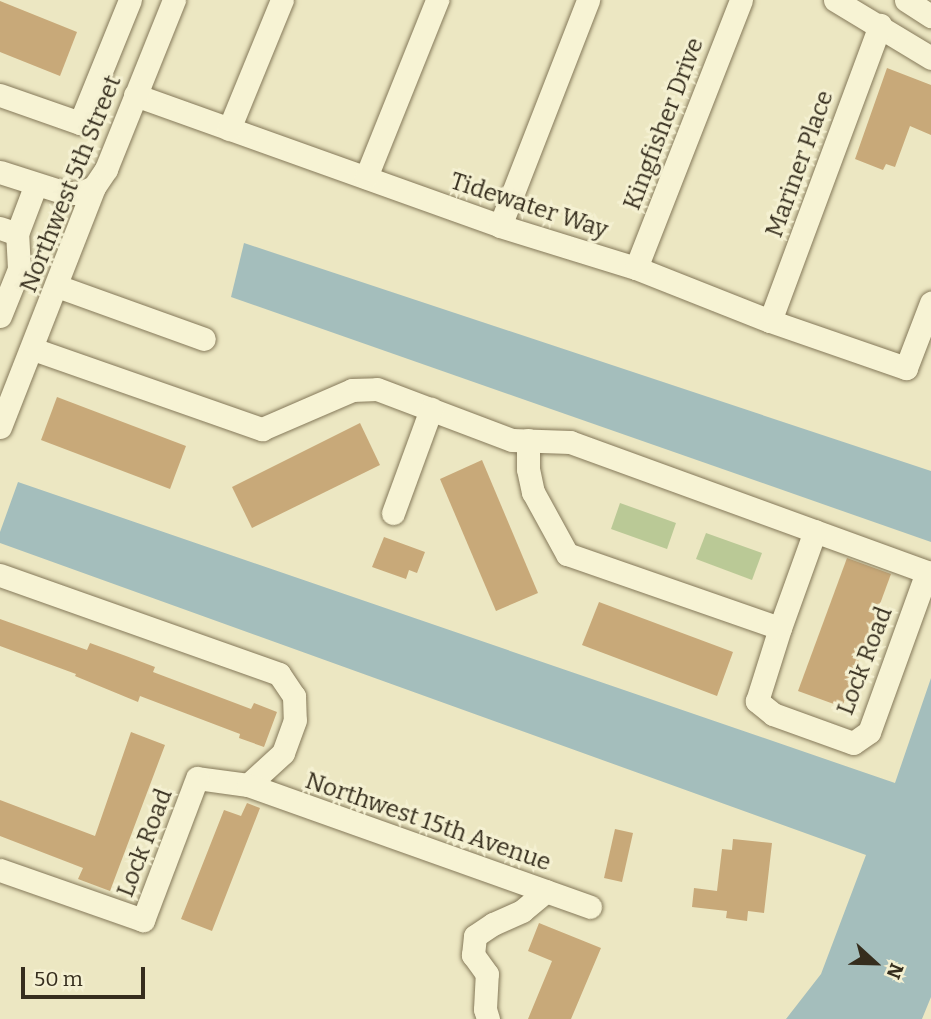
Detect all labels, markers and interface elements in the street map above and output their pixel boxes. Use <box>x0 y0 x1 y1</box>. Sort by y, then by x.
street label: Kingfisher Drive <box>618 34 710 214</box>
street label: Northwest 5th Street <box>14 71 128 297</box>
street label: Mariner Place <box>760 87 840 241</box>
street label: Tidewater Way <box>447 167 611 245</box>
street label: Lock Road <box>831 603 899 719</box>
street label: Northwest 15th Avenue <box>301 766 555 878</box>
street label: Lock Road <box>111 785 179 901</box>
north arrow <box>840 928 910 998</box>
scale bar <box>24 953 149 997</box>
text: N <box>882 960 908 982</box>
text: 50 m <box>34 966 83 992</box>

